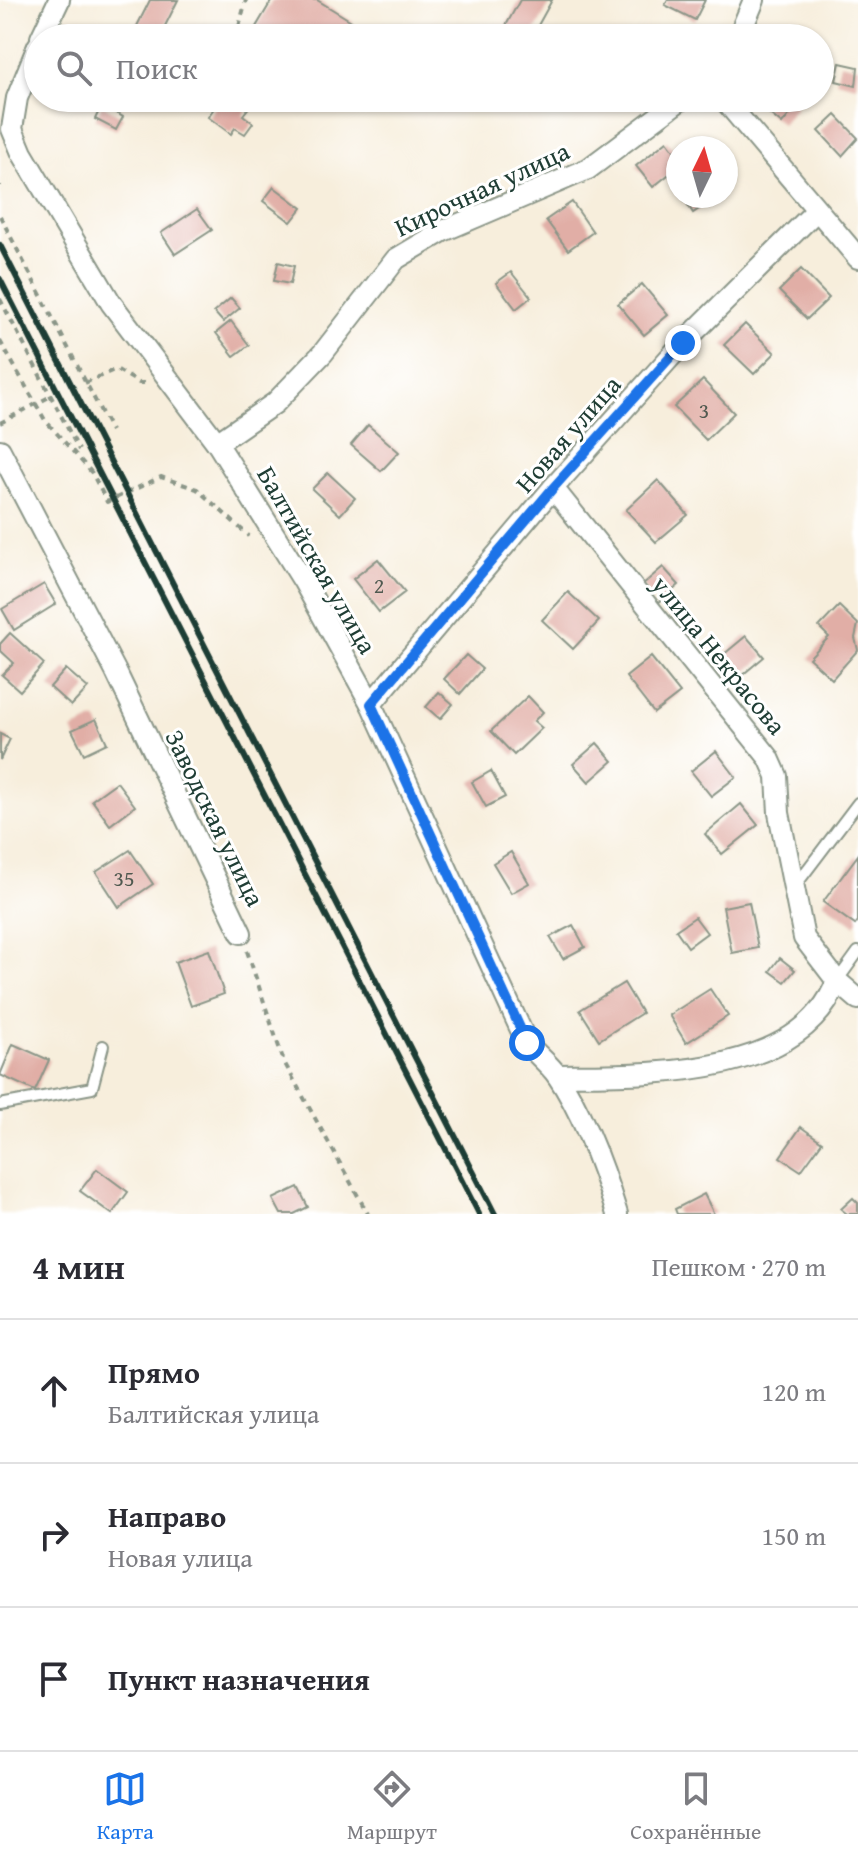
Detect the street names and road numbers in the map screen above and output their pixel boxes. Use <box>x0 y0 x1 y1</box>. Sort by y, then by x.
street label: Кирочная улица <box>388 131 576 246</box>
street label: Новая улица <box>505 366 630 501</box>
street label: Балтийская улица <box>248 458 388 662</box>
street label: улица Некрасова <box>642 566 796 743</box>
street label: Заводская улица <box>156 723 275 913</box>

